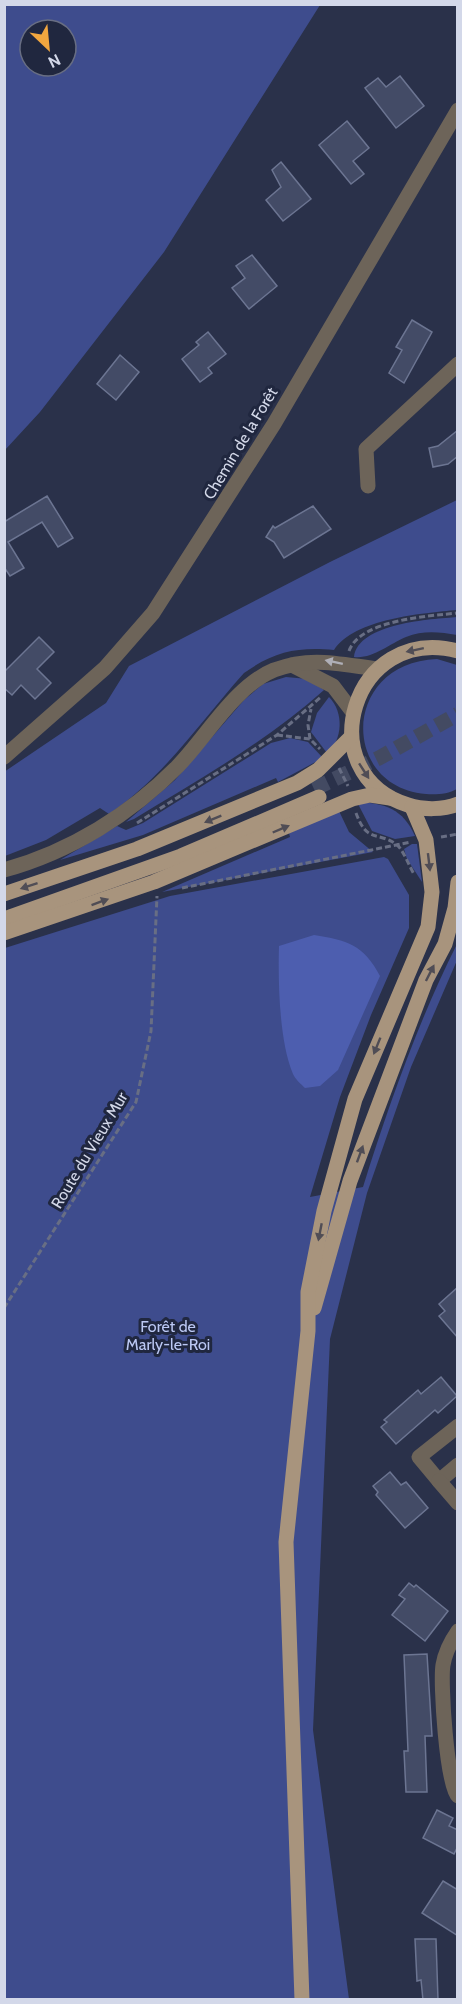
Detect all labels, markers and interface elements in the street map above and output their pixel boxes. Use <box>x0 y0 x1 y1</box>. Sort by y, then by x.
north arrow <box>18 18 78 78</box>
text: N <box>45 50 64 72</box>
street label: Chemin de la Forêt <box>200 383 282 503</box>
one-way arrow <box>405 646 424 655</box>
one-way arrow <box>325 657 343 667</box>
one-way arrow <box>358 763 369 779</box>
one-way arrow <box>203 814 221 824</box>
one-way arrow <box>272 824 290 833</box>
one-way arrow <box>424 853 434 872</box>
one-way arrow <box>20 881 38 891</box>
one-way arrow <box>91 896 109 906</box>
one-way arrow <box>425 964 435 981</box>
one-way arrow <box>372 1037 382 1055</box>
street label: Route du Vieux Mur <box>47 1088 132 1212</box>
one-way arrow <box>355 1145 365 1163</box>
one-way arrow <box>315 1223 324 1242</box>
park label: Forêt de Marly-le-Roi <box>126 1317 210 1354</box>

